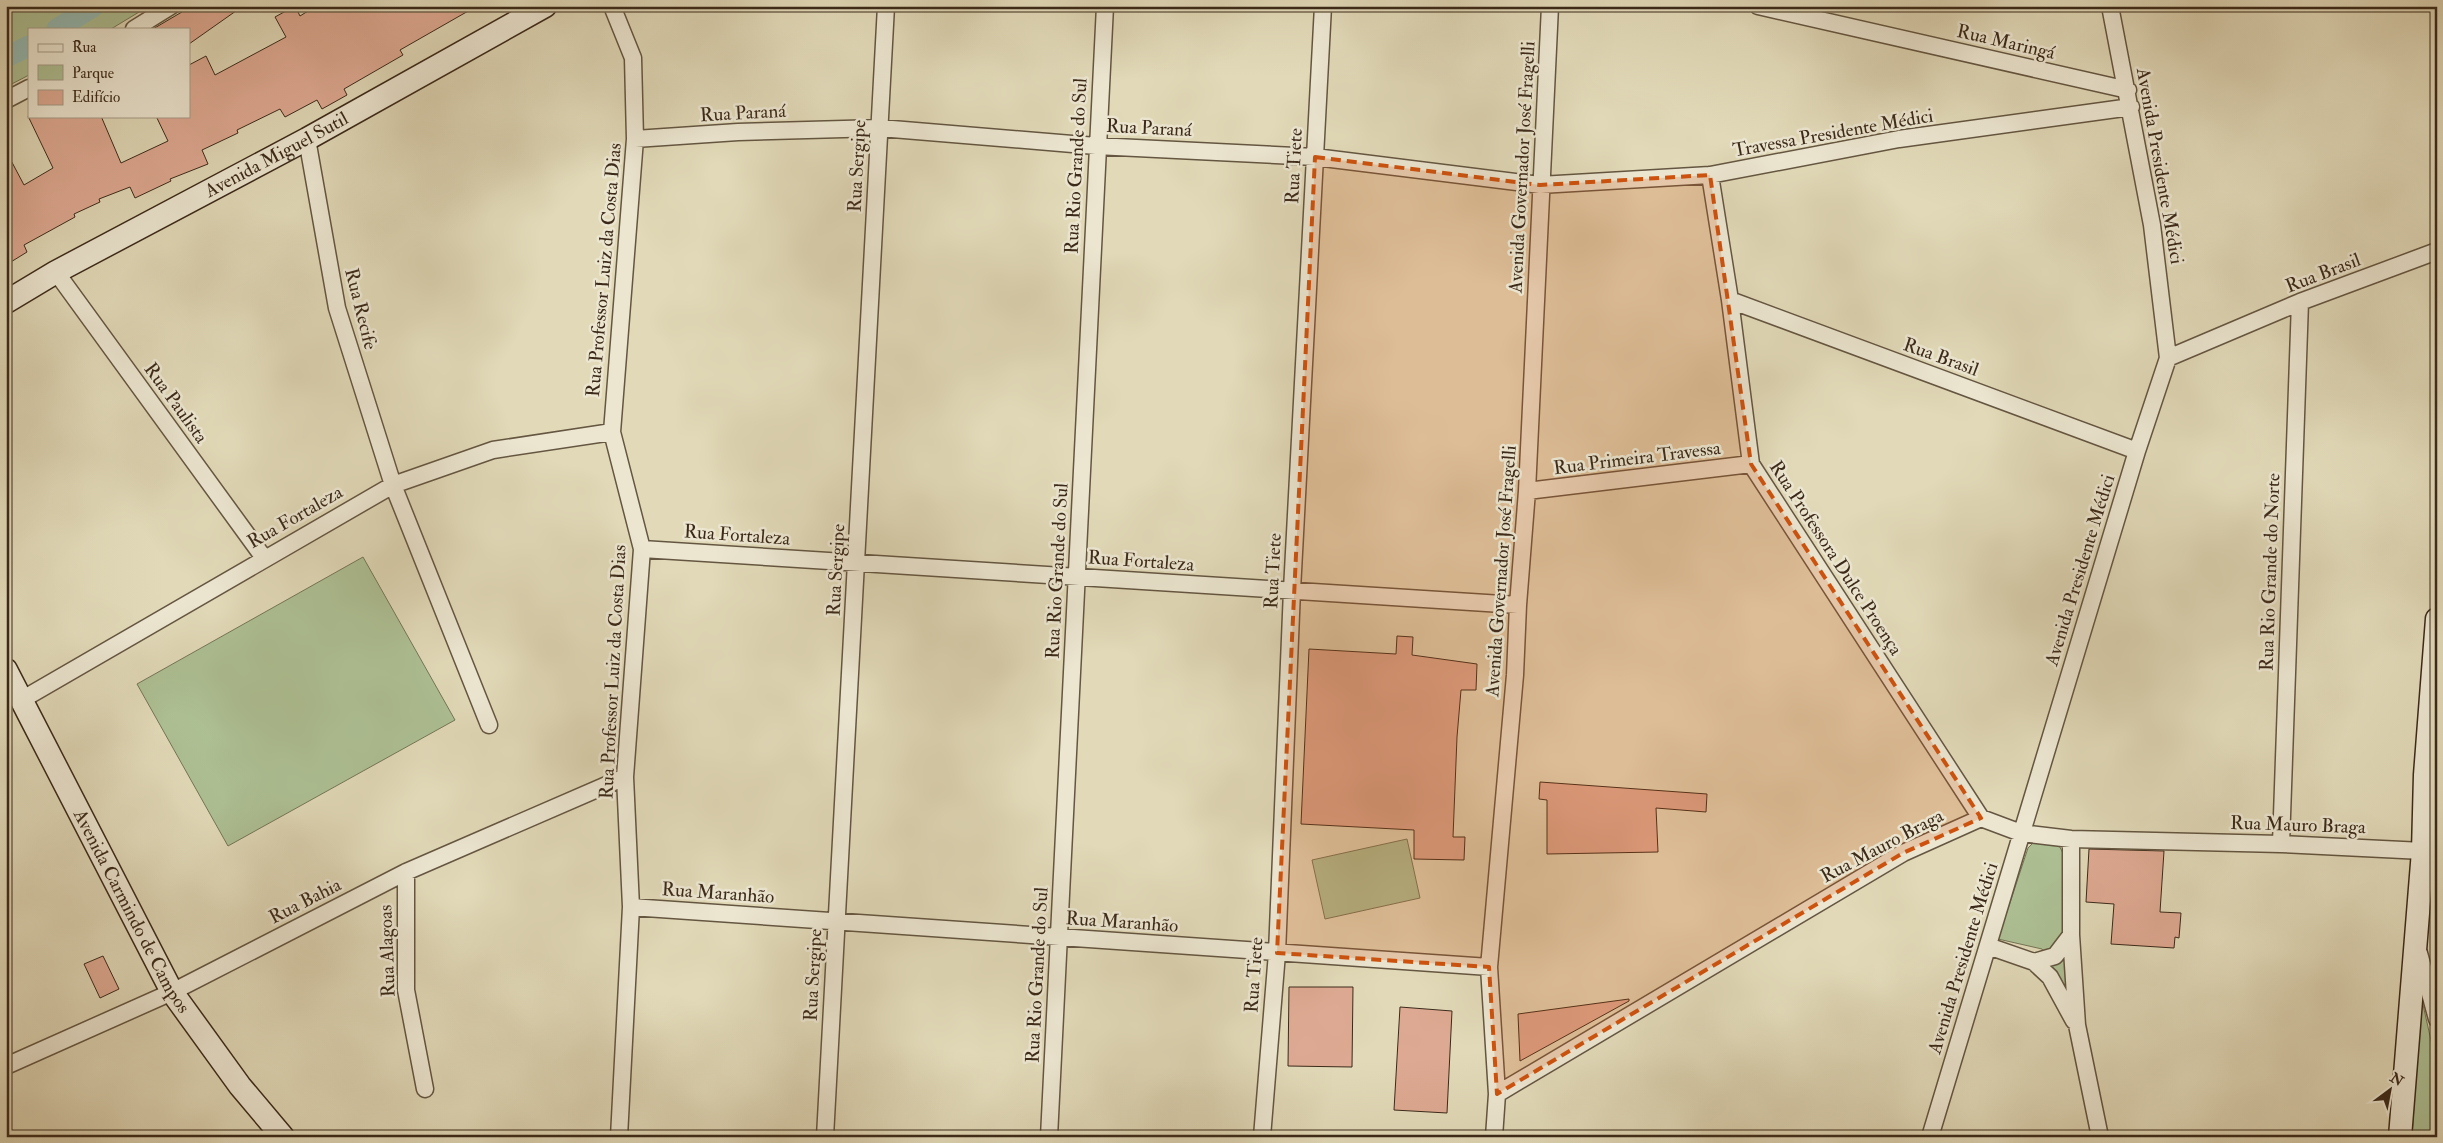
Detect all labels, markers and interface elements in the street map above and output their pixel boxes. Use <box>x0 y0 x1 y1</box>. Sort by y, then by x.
street label: Rua Maringá <box>1954 19 2058 65</box>
legend <box>28 28 190 118</box>
text: Rua <box>72 38 97 57</box>
street label: Avenida Governador José Fragelli <box>1503 41 1541 294</box>
text: Parque <box>72 64 114 83</box>
street label: Avenida Presidente Médici <box>2131 65 2189 266</box>
street label: Rua Rio Grande do Sul <box>1059 77 1093 255</box>
text: Edifício <box>72 88 120 107</box>
street label: Rua Paraná <box>699 99 787 127</box>
street label: Travessa Presidente Médici <box>1731 104 1935 162</box>
street label: Avenida Miguel Sutil <box>200 106 353 204</box>
street label: Rua Paraná <box>1105 114 1193 142</box>
street label: Rua Sergipe <box>843 119 872 213</box>
street label: Rua Tiete <box>1280 127 1308 205</box>
street label: Rua Professor Luiz da Costa Dias <box>581 142 627 398</box>
street label: Rua Brasil <box>2282 248 2364 298</box>
street label: Rua Recife <box>339 266 383 352</box>
street label: Rua Brasil <box>1900 332 1982 382</box>
street label: Rua Paulista <box>139 358 213 448</box>
street label: Rua Primeira Travessa <box>1552 436 1722 480</box>
street label: Avenida Governador José Fragelli <box>1480 444 1522 699</box>
street label: Rua Professora Dulce Proença <box>1764 456 1908 660</box>
street label: Avenida Presidente Médici <box>2039 471 2121 670</box>
street label: Rua Rio Grande do Norte <box>2255 473 2285 671</box>
street label: Rua Fortaleza <box>243 480 347 554</box>
street label: Rua Rio Grande do Sul <box>1040 482 1074 660</box>
street label: Rua Fortaleza <box>683 519 791 551</box>
street label: Rua Sergipe <box>822 523 851 617</box>
street label: Rua Tiete <box>1259 532 1287 610</box>
street label: Rua Professor Luiz da Costa Dias <box>594 544 632 800</box>
street label: Rua Fortaleza <box>1087 545 1195 577</box>
street label: Avenida Carmindo de Campos <box>67 804 195 1018</box>
street label: Rua Mauro Braga <box>1817 804 1948 888</box>
street label: Rua Mauro Braga <box>2230 811 2366 839</box>
street label: Avenida Presidente Médici <box>1922 859 2004 1058</box>
street label: Rua Bahia <box>265 872 345 929</box>
street label: Rua Maranhão <box>661 877 775 909</box>
street label: Rua Rio Grande do Sul <box>1020 886 1054 1064</box>
street label: Rua Alagoas <box>373 904 401 998</box>
street label: Rua Maranhão <box>1065 906 1179 938</box>
street label: Rua Sergipe <box>799 928 828 1022</box>
street label: Rua Tiete <box>1239 936 1269 1014</box>
north arrow <box>2366 1066 2416 1116</box>
text: N <box>2386 1068 2407 1090</box>

